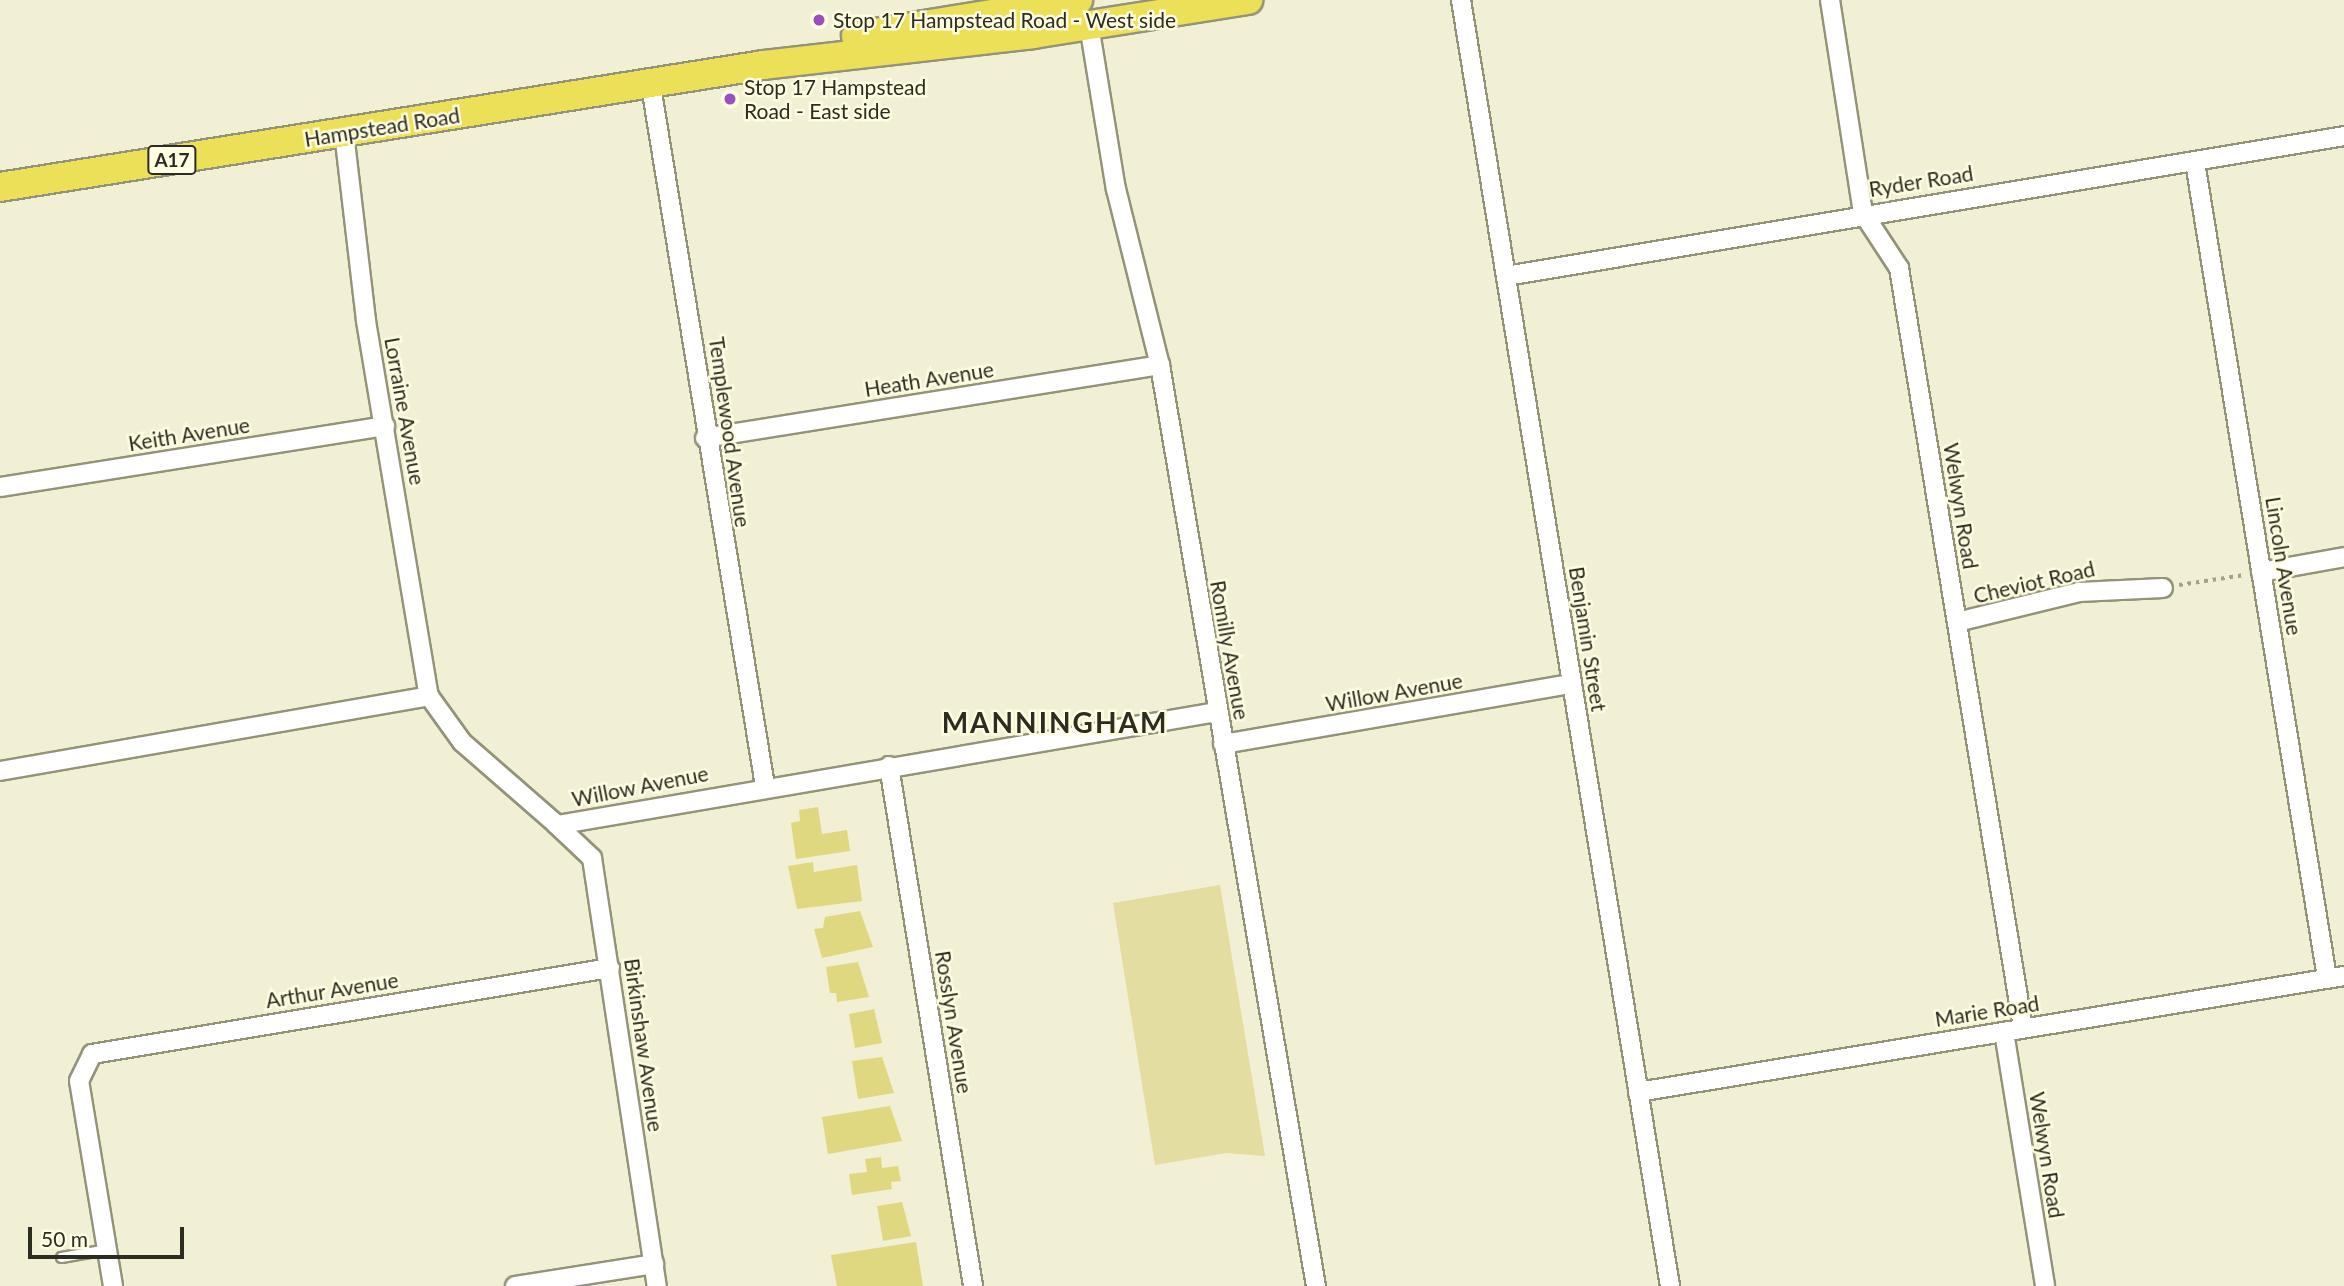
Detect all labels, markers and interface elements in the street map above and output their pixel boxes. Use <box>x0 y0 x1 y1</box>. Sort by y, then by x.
place label: Stop 17 Hampstead Road - West side <box>833 7 1176 33</box>
marker: Stop 17 Hampstead Road - West side <box>811 12 827 28</box>
place label: Stop 17 Hampstead Road - East side <box>744 74 926 124</box>
marker: Stop 17 Hampstead Road - East side <box>722 91 738 107</box>
street label: Hampstead Road <box>302 102 462 152</box>
road number: A17 <box>146 144 198 176</box>
street label: Ryder Road <box>1867 160 1975 202</box>
street label: Lorraine Avenue <box>380 335 430 487</box>
street label: Templewood Avenue <box>704 335 756 529</box>
street label: Heath Avenue <box>862 356 996 402</box>
street label: Keith Avenue <box>126 412 252 456</box>
street label: Welwyn Road <box>1939 441 1983 571</box>
street label: Lincoln Avenue <box>2261 494 2307 638</box>
street label: Cheviot Road <box>1971 556 2097 608</box>
street label: Benjamin Street <box>1564 565 1612 713</box>
street label: Romilly Avenue <box>1205 578 1255 722</box>
street label: Willow Avenue <box>1323 667 1465 717</box>
district label: MANNINGHAM <box>943 705 1167 739</box>
street label: Willow Avenue <box>569 760 711 812</box>
street label: Rosslyn Avenue <box>930 948 978 1096</box>
street label: Birkinshaw Avenue <box>619 956 669 1134</box>
street label: Arthur Avenue <box>263 967 401 1013</box>
street label: Marie Road <box>1933 990 2041 1032</box>
street label: Welwyn Road <box>2025 1090 2069 1220</box>
scale bar <box>32 1212 187 1256</box>
text: 50 m <box>41 1226 88 1251</box>

